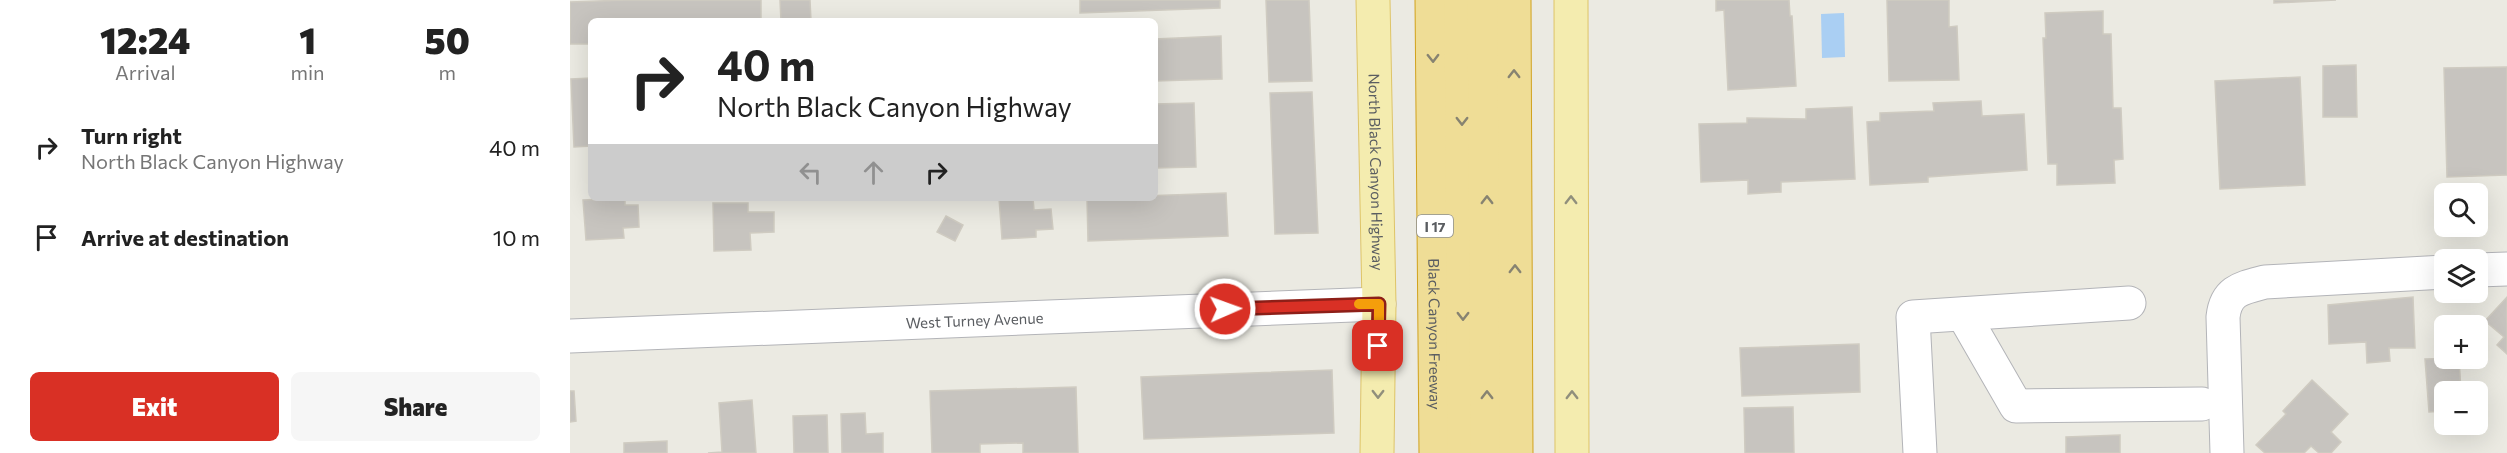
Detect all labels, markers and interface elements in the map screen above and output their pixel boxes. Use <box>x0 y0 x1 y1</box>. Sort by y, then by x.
text: 12:24 <box>100 17 190 61</box>
text: 1 <box>299 17 316 61</box>
text: 50 <box>425 17 470 61</box>
text: 40 m <box>717 38 815 90</box>
icon: right <box>618 42 696 120</box>
one-way arrow <box>1427 54 1439 63</box>
text: Arrival <box>115 60 176 84</box>
text: min <box>291 60 325 84</box>
text: m <box>439 60 456 84</box>
one-way arrow <box>1508 69 1520 78</box>
street label: North Black Canyon Highway <box>1365 73 1387 271</box>
text: North Black Canyon Highway <box>717 90 1072 123</box>
one-way arrow <box>1455 117 1468 126</box>
text: Turn right <box>81 122 182 149</box>
icon: right <box>30 131 63 164</box>
text: 40 m <box>489 134 540 161</box>
text: North Black Canyon Highway <box>81 149 344 173</box>
icon: left <box>794 156 827 189</box>
icon: ahead <box>857 156 890 189</box>
icon: right <box>920 156 953 189</box>
map controls <box>2434 183 2488 435</box>
button: search <box>2434 183 2488 237</box>
one-way arrow <box>1481 195 1493 204</box>
one-way arrow <box>1565 195 1577 204</box>
road number: I 17 <box>1417 215 1453 237</box>
icon: arrive <box>30 221 63 254</box>
text: Arrive at destination <box>81 224 289 251</box>
text: 10 m <box>493 224 540 251</box>
button: layers <box>2434 249 2488 303</box>
street label: Black Canyon Freeway <box>1425 258 1445 410</box>
one-way arrow <box>1509 264 1521 273</box>
position arrow <box>1193 277 1257 341</box>
street label: West Turney Avenue <box>905 308 1044 332</box>
one-way arrow <box>1457 312 1469 321</box>
button: + <box>2434 315 2488 369</box>
pin <box>1352 320 1403 371</box>
icon: arrive <box>1361 329 1394 362</box>
button: Exit <box>30 372 279 441</box>
button: Share <box>291 372 540 441</box>
button: − <box>2434 381 2488 435</box>
one-way arrow <box>1372 390 1384 399</box>
one-way arrow <box>1481 390 1493 399</box>
one-way arrow <box>1566 390 1578 399</box>

